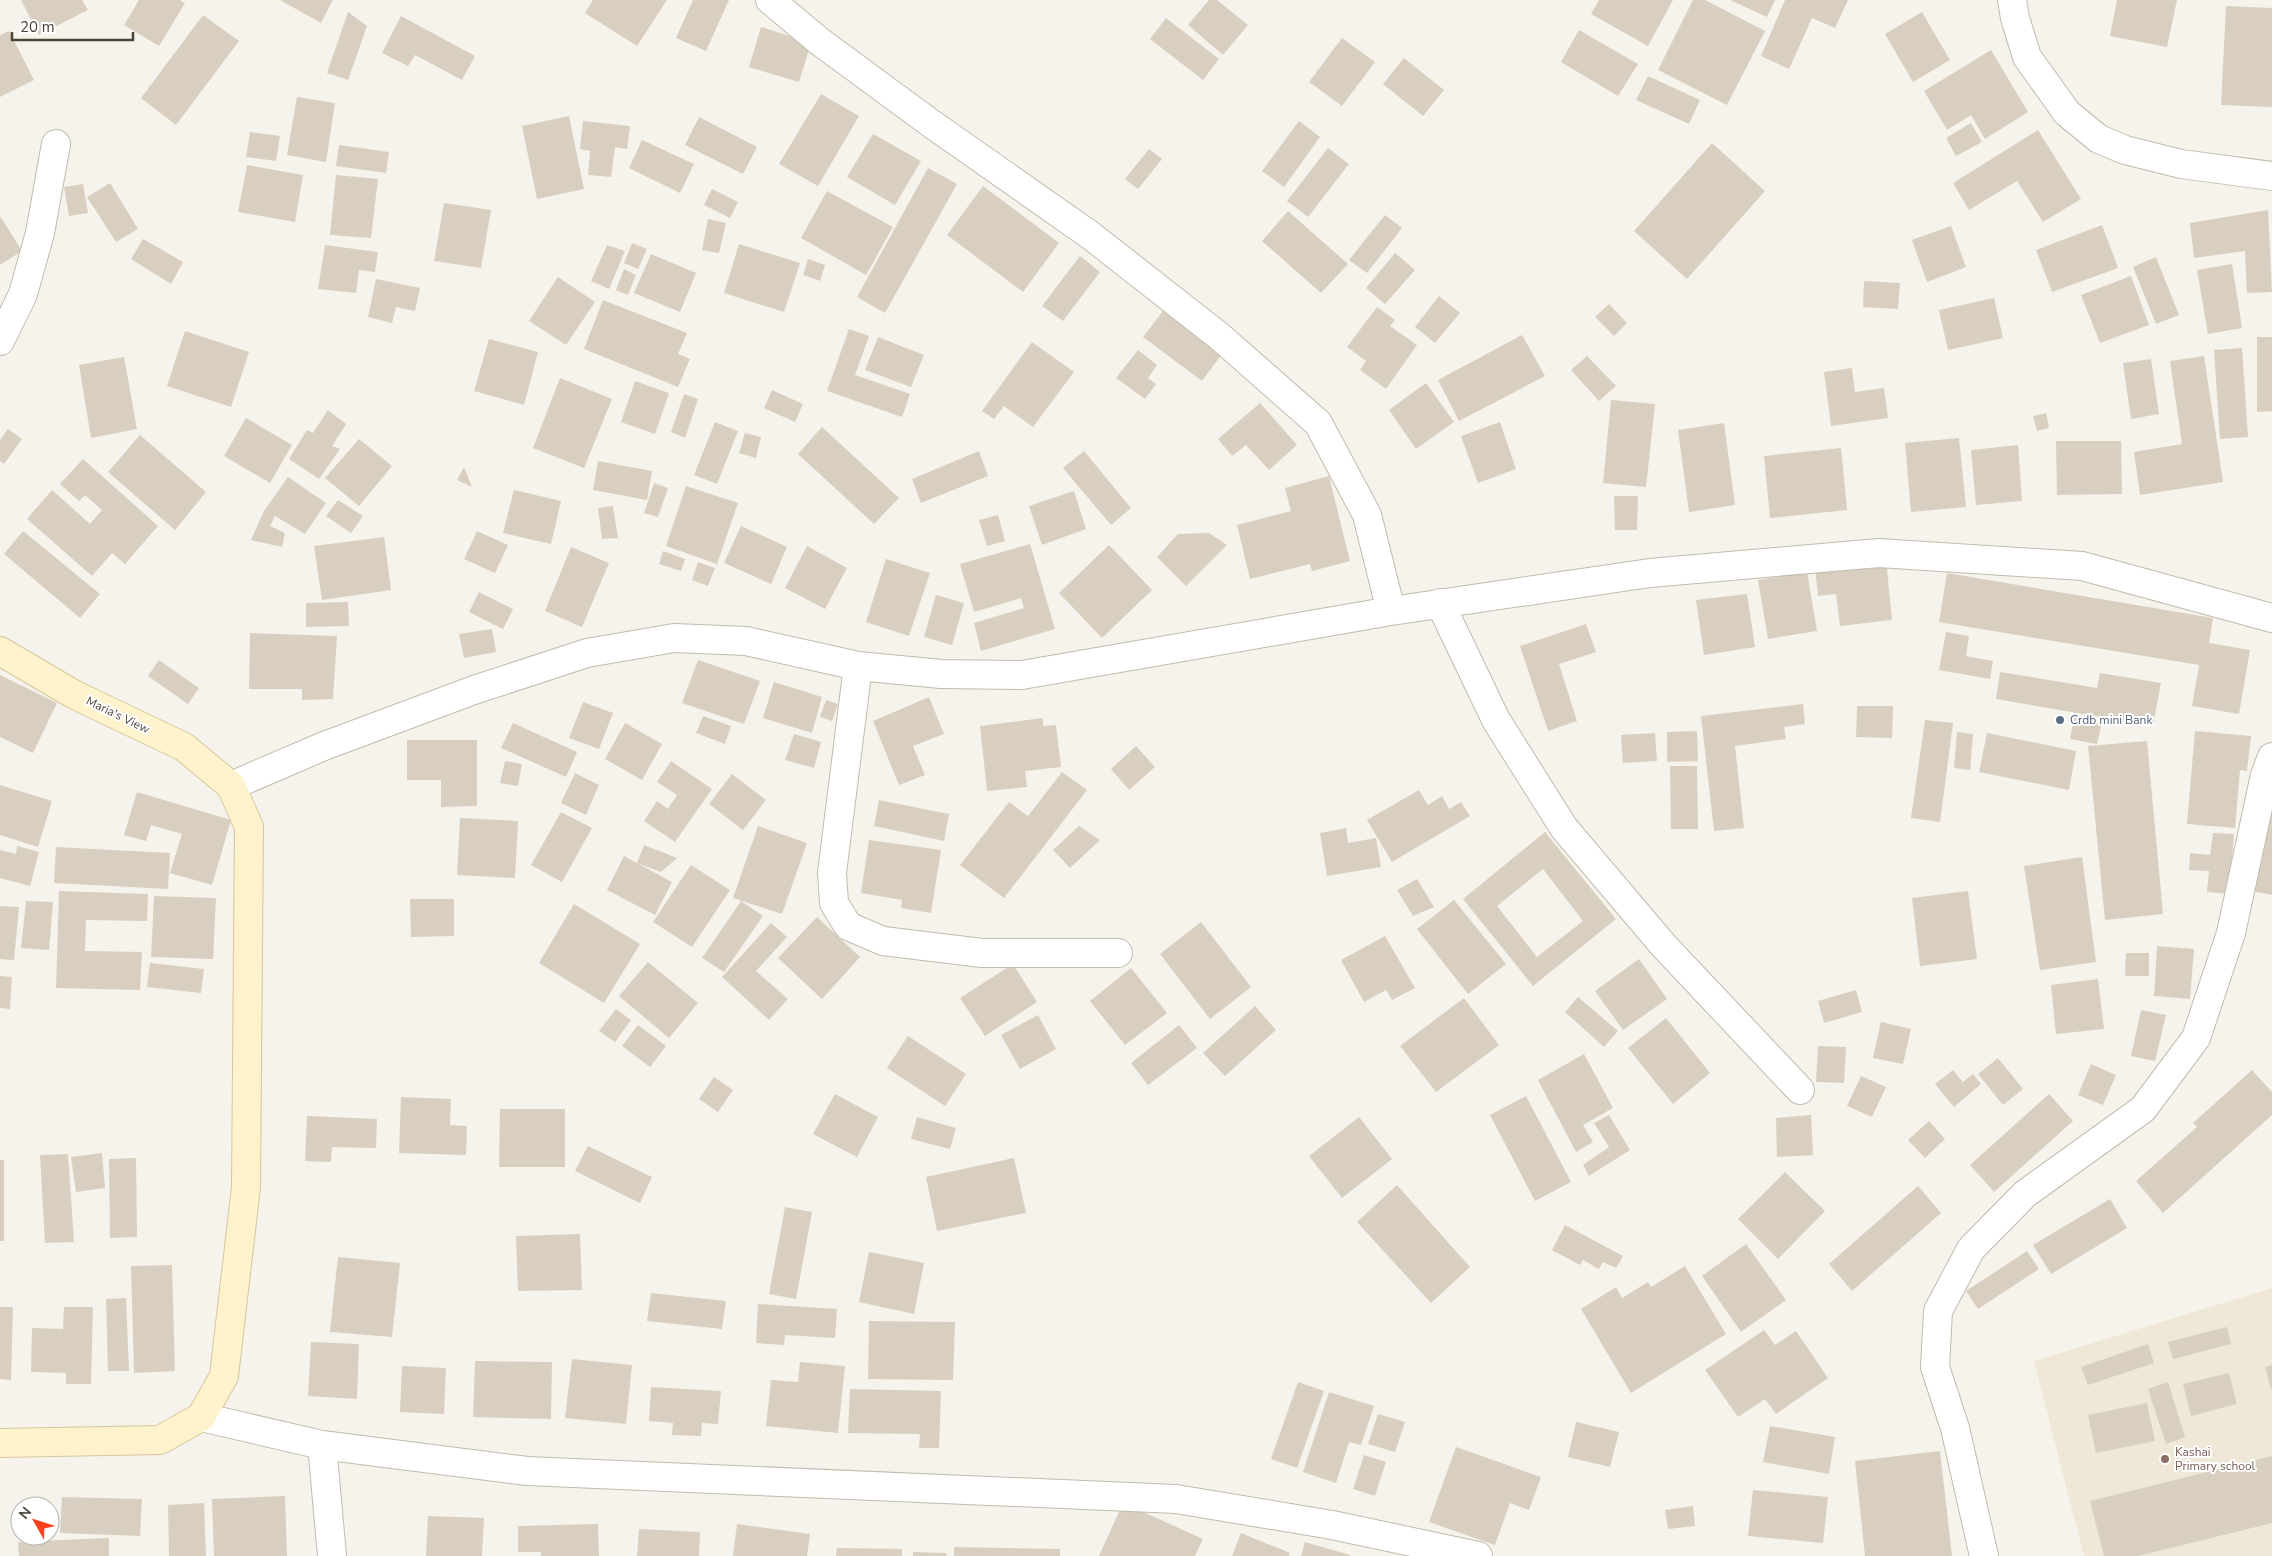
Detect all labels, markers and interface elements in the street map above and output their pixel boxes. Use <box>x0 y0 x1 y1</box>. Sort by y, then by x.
scale bar <box>12 10 134 42</box>
text: 20 m <box>20 17 55 37</box>
street label: Maria's View <box>83 693 153 737</box>
place label: Crdb mini Bank <box>2070 712 2153 728</box>
marker: Crdb mini Bank <box>2054 714 2066 726</box>
place label: Kashai Primary school <box>2175 1444 2256 1474</box>
marker: Kashai Primary school <box>2159 1453 2171 1465</box>
north arrow <box>10 1496 60 1546</box>
text: N <box>15 1503 36 1523</box>

